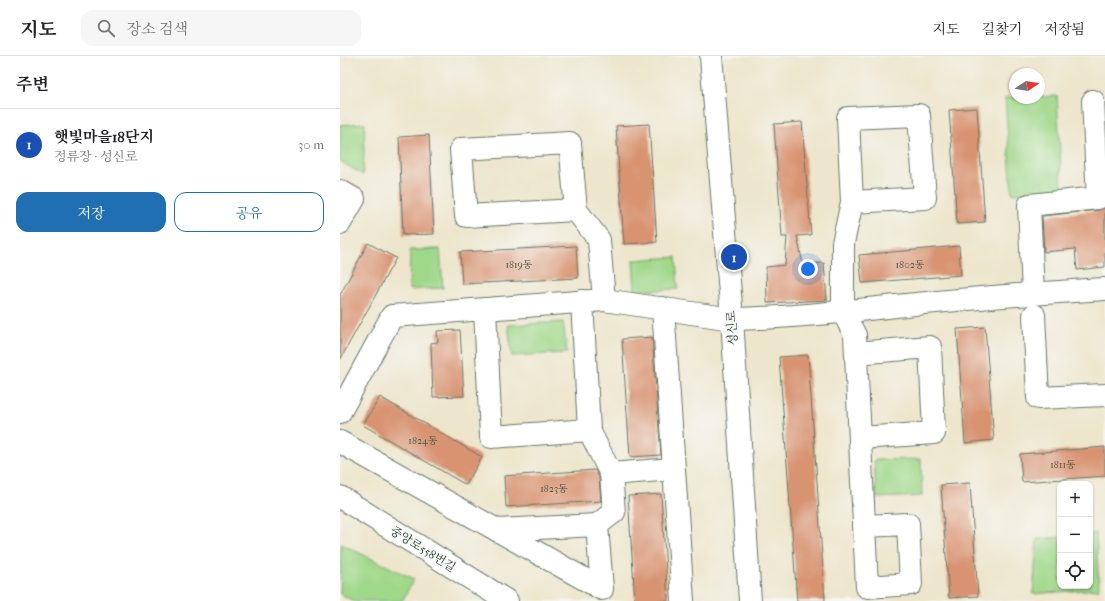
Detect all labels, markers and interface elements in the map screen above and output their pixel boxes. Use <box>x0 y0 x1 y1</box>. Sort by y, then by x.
search box <box>81 10 361 46</box>
icon: search <box>95 17 117 39</box>
text: 지도 <box>20 19 57 41</box>
text: 장소 검색 <box>127 20 188 38</box>
text: 지도 <box>933 21 960 38</box>
text: 길찾기 <box>982 21 1022 38</box>
text: 저장됨 <box>1044 21 1085 38</box>
north arrow <box>1009 68 1045 104</box>
text: 주변 <box>16 74 49 94</box>
text: 햇빛마을18단지 <box>54 128 154 146</box>
text: 1 <box>27 137 31 152</box>
text: 30 m <box>298 137 324 152</box>
text: 정류장 · 성신로 <box>54 149 138 164</box>
button: 저장 <box>16 192 166 232</box>
button: 공유 <box>174 192 324 232</box>
pin: 1 <box>721 242 747 272</box>
house number: 1819동 <box>505 259 533 271</box>
your location <box>798 259 818 279</box>
house number: 1802동 <box>896 259 925 271</box>
street label: 성신로 <box>724 310 740 346</box>
house number: 1824동 <box>408 435 438 447</box>
house number: 1811동 <box>1050 459 1076 471</box>
map controls <box>1057 481 1093 589</box>
button: + <box>1057 481 1093 517</box>
house number: 1823동 <box>540 483 568 495</box>
button: − <box>1057 517 1093 553</box>
street label: 중앙로558번길 <box>388 523 458 575</box>
button: locate <box>1057 553 1093 589</box>

